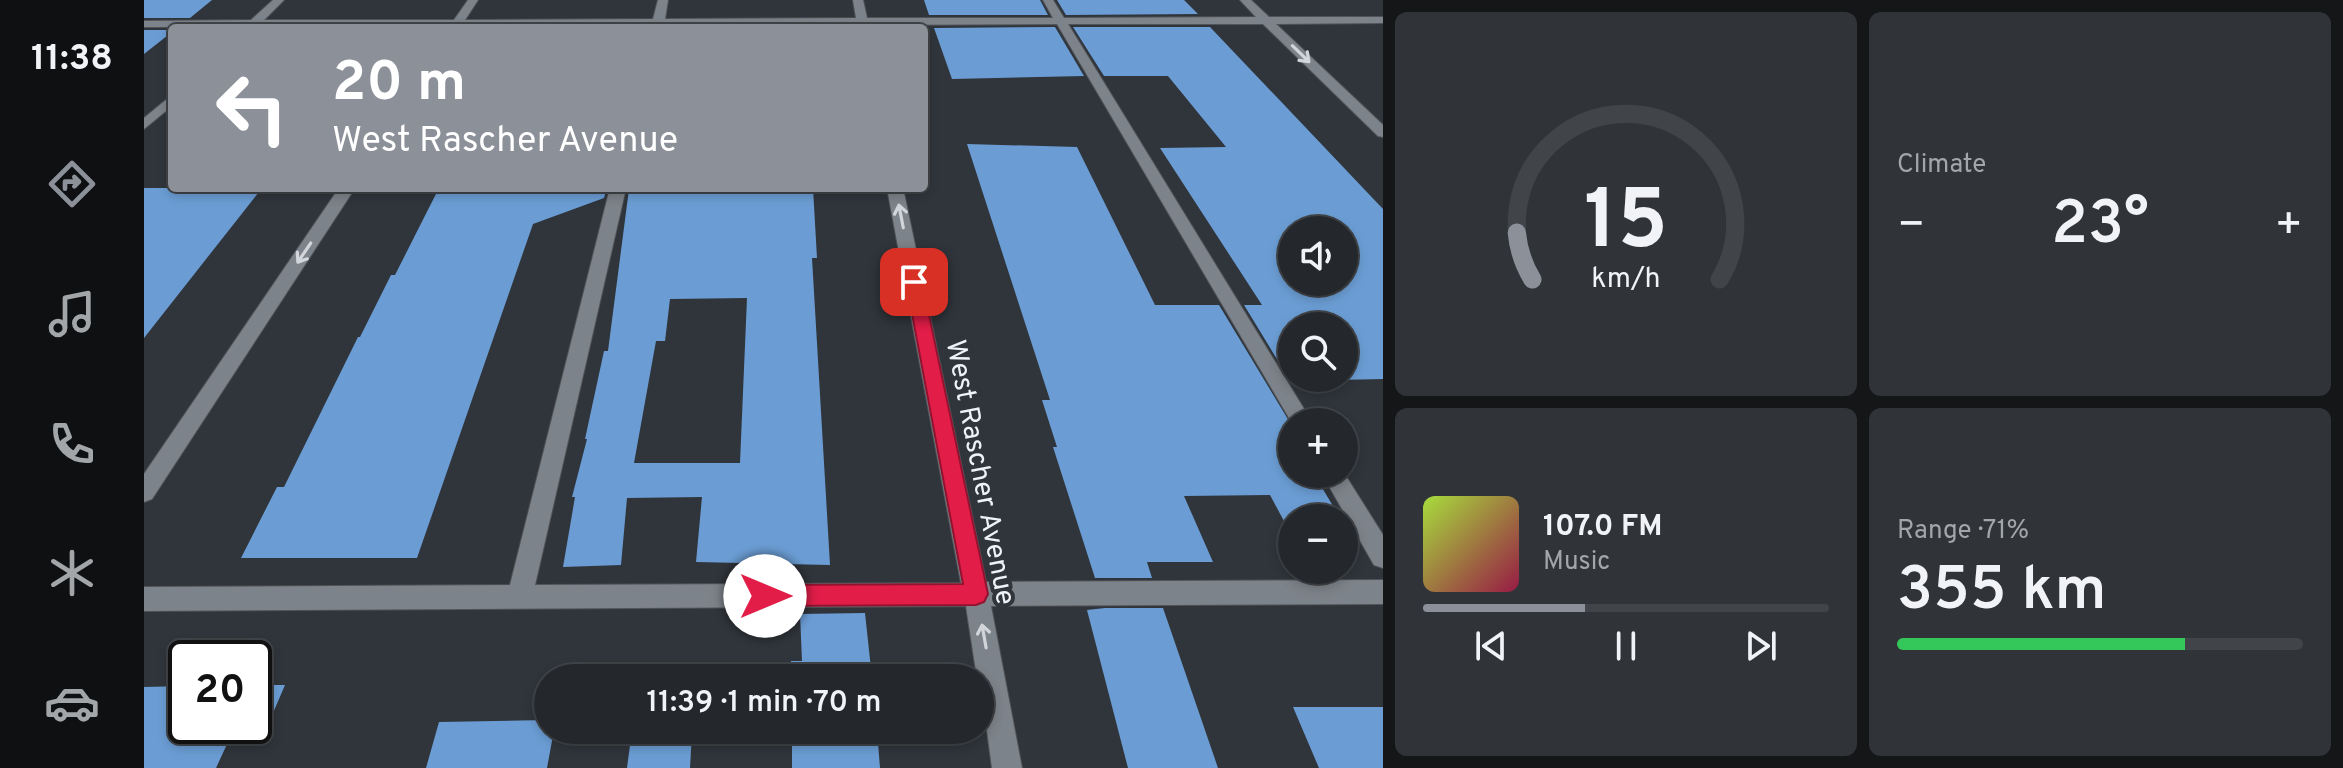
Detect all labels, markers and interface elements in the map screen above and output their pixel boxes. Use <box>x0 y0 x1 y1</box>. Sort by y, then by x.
text: 11:38 <box>31 37 113 83</box>
one-way arrow <box>1291 44 1311 63</box>
text: 20 m <box>332 50 466 120</box>
icon: left <box>200 56 304 160</box>
text: West Rascher Avenue <box>332 119 678 165</box>
text: Climate <box>1897 149 1986 182</box>
icon: directions <box>44 156 100 212</box>
text: 15 <box>1584 173 1668 278</box>
text: 23° <box>2051 189 2149 265</box>
text: − <box>1897 199 1925 255</box>
text: + <box>2275 199 2303 255</box>
one-way arrow <box>893 204 908 229</box>
map controls <box>1278 216 1358 584</box>
button: sound <box>1278 216 1358 296</box>
one-way arrow <box>295 241 312 263</box>
pin <box>880 248 948 316</box>
icon: arrive <box>892 260 936 304</box>
text: km/h <box>1591 262 1661 298</box>
icon: music <box>44 286 100 342</box>
button: search <box>1278 312 1358 392</box>
street label: West Rascher Avenue <box>936 337 1022 608</box>
button: + <box>1278 408 1358 488</box>
icon: phone <box>44 416 100 472</box>
button: − <box>1278 504 1358 584</box>
text: 107.0 FM <box>1543 509 1662 546</box>
text: Range · 71% <box>1897 515 2029 548</box>
icon: climate <box>44 545 100 601</box>
text: Music <box>1543 546 1610 579</box>
position arrow <box>723 554 807 638</box>
text: 355 km <box>1897 555 2107 631</box>
one-way arrow <box>975 624 990 649</box>
icon: previous <box>1469 624 1513 668</box>
icon: pause <box>1604 624 1648 668</box>
icon: next <box>1739 624 1783 668</box>
speed limit sign: 20 <box>168 640 272 744</box>
icon: car <box>44 675 100 731</box>
text: 11:39 · 1 min · 70 m <box>647 685 881 722</box>

